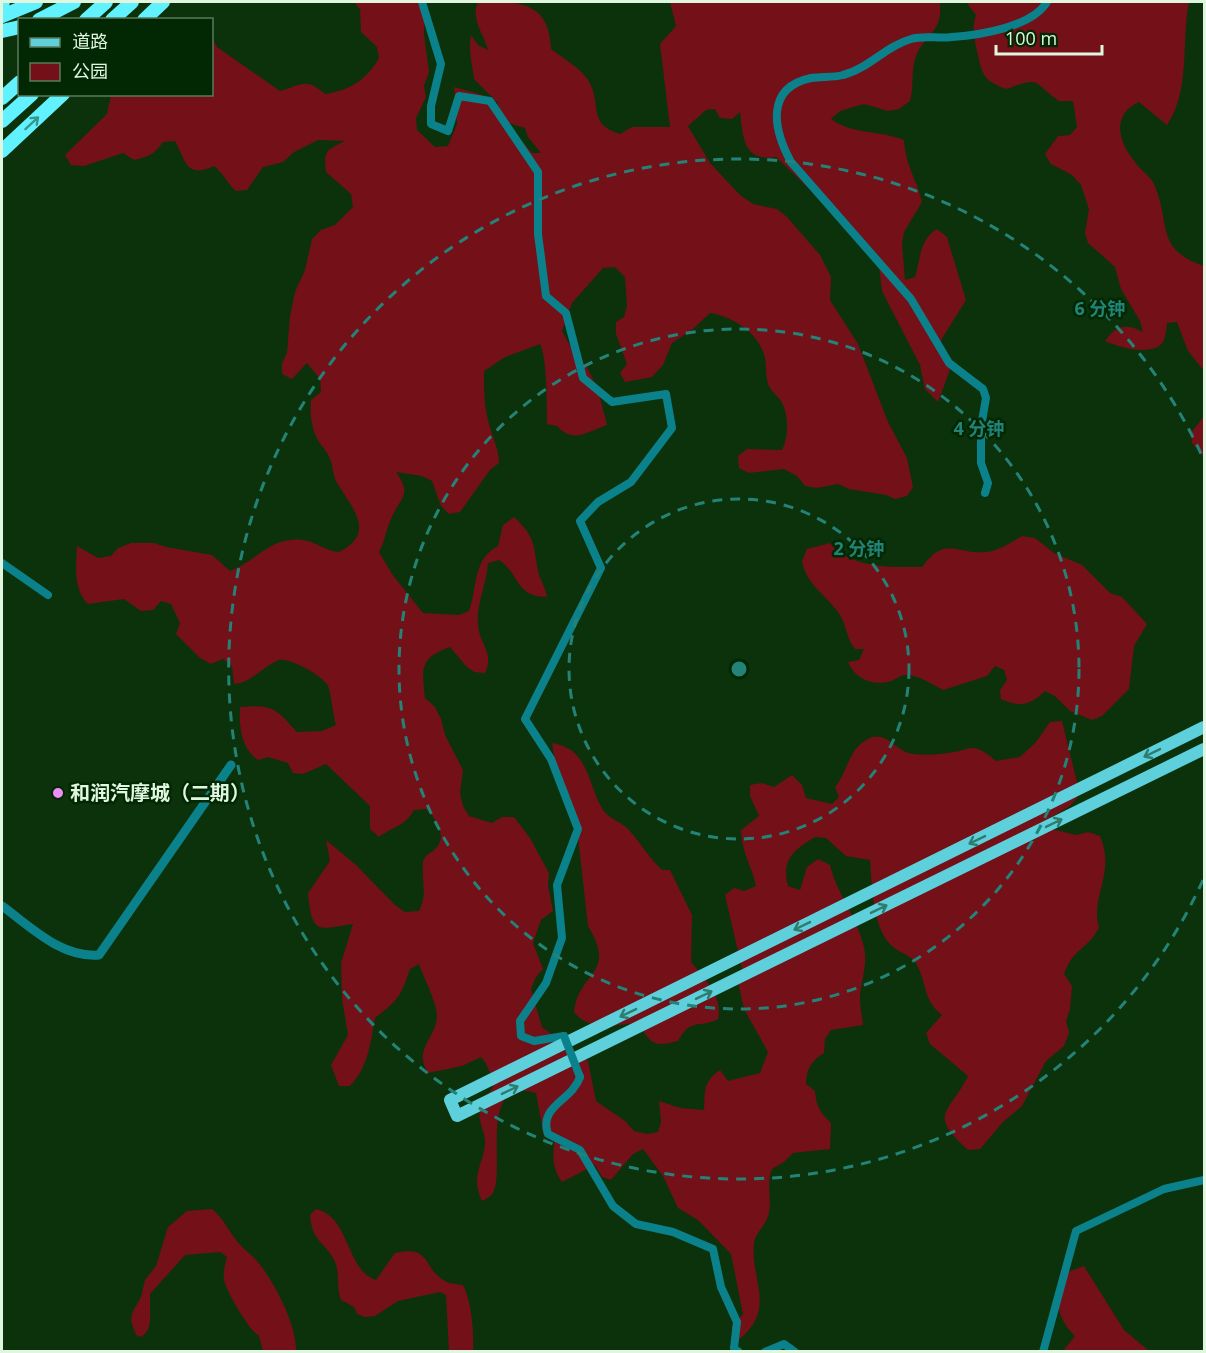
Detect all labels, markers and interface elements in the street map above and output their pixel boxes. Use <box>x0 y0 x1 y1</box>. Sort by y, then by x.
legend <box>18 18 213 96</box>
scale bar <box>996 18 1102 56</box>
text: 100 m <box>1005 26 1057 50</box>
text: 道路 <box>72 29 108 53</box>
text: 公园 <box>72 59 108 83</box>
one-way arrow <box>24 116 39 130</box>
text: 6 分钟 <box>1075 296 1125 320</box>
text: 4 分钟 <box>954 416 1004 440</box>
text: 2 分钟 <box>834 536 884 560</box>
centre of rings <box>729 659 749 679</box>
one-way arrow <box>1143 748 1161 760</box>
place label: 和润汽摩城（二期） <box>70 779 250 806</box>
marker: 和润汽摩城（二期） <box>51 786 65 800</box>
one-way arrow <box>1044 816 1062 828</box>
one-way arrow <box>969 834 987 846</box>
one-way arrow <box>869 902 887 914</box>
one-way arrow <box>794 921 812 933</box>
one-way arrow <box>694 988 712 1000</box>
one-way arrow <box>619 1007 637 1019</box>
one-way arrow <box>500 1084 518 1095</box>

